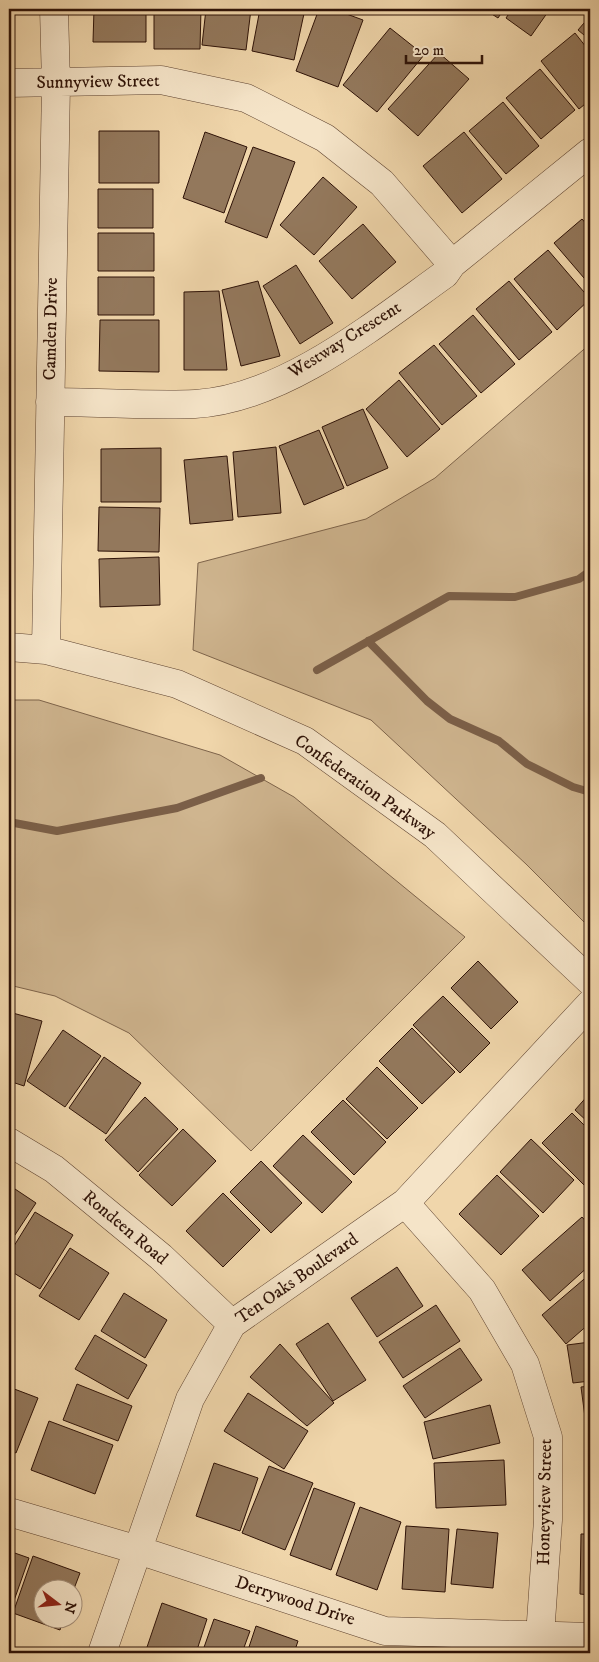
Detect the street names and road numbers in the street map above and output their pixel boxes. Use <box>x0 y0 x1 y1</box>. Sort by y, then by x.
street label: Sunnyview Street <box>36 70 160 94</box>
street label: Camden Drive <box>39 277 63 381</box>
street label: Westway Crescent <box>284 296 406 384</box>
street label: Confederation Parkway <box>290 730 440 844</box>
street label: Rondeen Road <box>78 1186 172 1270</box>
street label: Ten Oaks Boulevard <box>231 1229 363 1329</box>
street label: Honeyview Street <box>533 1438 557 1566</box>
street label: Derrywood Drive <box>232 1571 358 1631</box>

